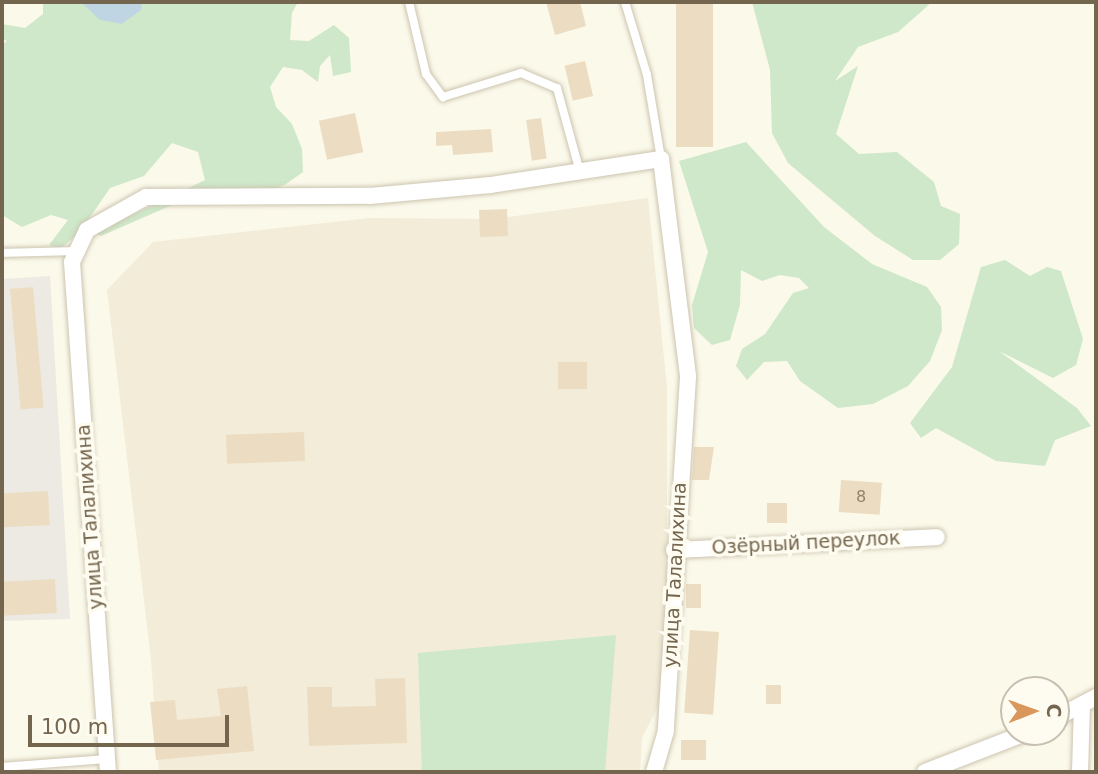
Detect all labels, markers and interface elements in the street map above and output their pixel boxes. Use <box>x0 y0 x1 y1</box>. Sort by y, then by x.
street label: улица Талалихина <box>72 424 108 610</box>
street label: улица Талалихина <box>659 482 691 668</box>
house number: 8 <box>856 487 866 507</box>
street label: Озёрный переулок <box>711 527 901 559</box>
north arrow <box>1000 676 1070 746</box>
scale bar <box>32 700 233 744</box>
text: С <box>1043 703 1065 718</box>
text: 100 m <box>41 715 108 739</box>

